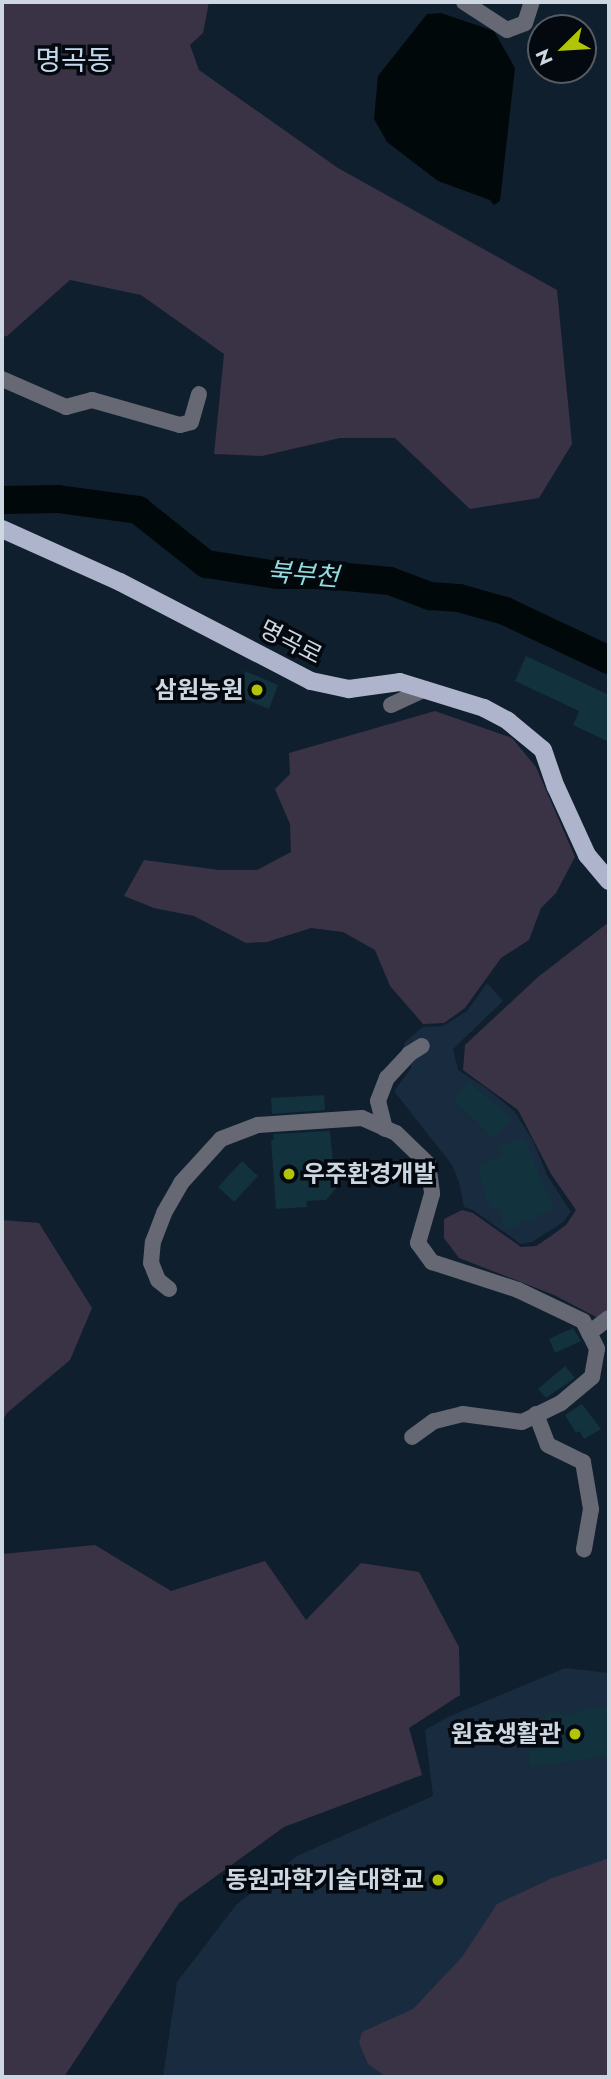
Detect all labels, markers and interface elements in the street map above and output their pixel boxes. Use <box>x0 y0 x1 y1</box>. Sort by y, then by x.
north arrow <box>527 14 597 84</box>
district label: 명곡동 <box>35 44 113 78</box>
text: N <box>529 45 560 69</box>
water label: 북부천 <box>266 556 340 594</box>
street label: 명곡로 <box>255 614 327 670</box>
place label: 삼원농원 <box>155 676 243 704</box>
marker: 삼원농원 <box>249 682 265 698</box>
place label: 우주환경개발 <box>303 1160 435 1188</box>
marker: 우주환경개발 <box>281 1166 297 1182</box>
place label: 원효생활관 <box>451 1720 561 1748</box>
marker: 원효생활관 <box>567 1726 583 1742</box>
place label: 동원과학기술대학교 <box>225 1866 424 1894</box>
marker: 동원과학기술대학교 <box>430 1872 446 1888</box>

